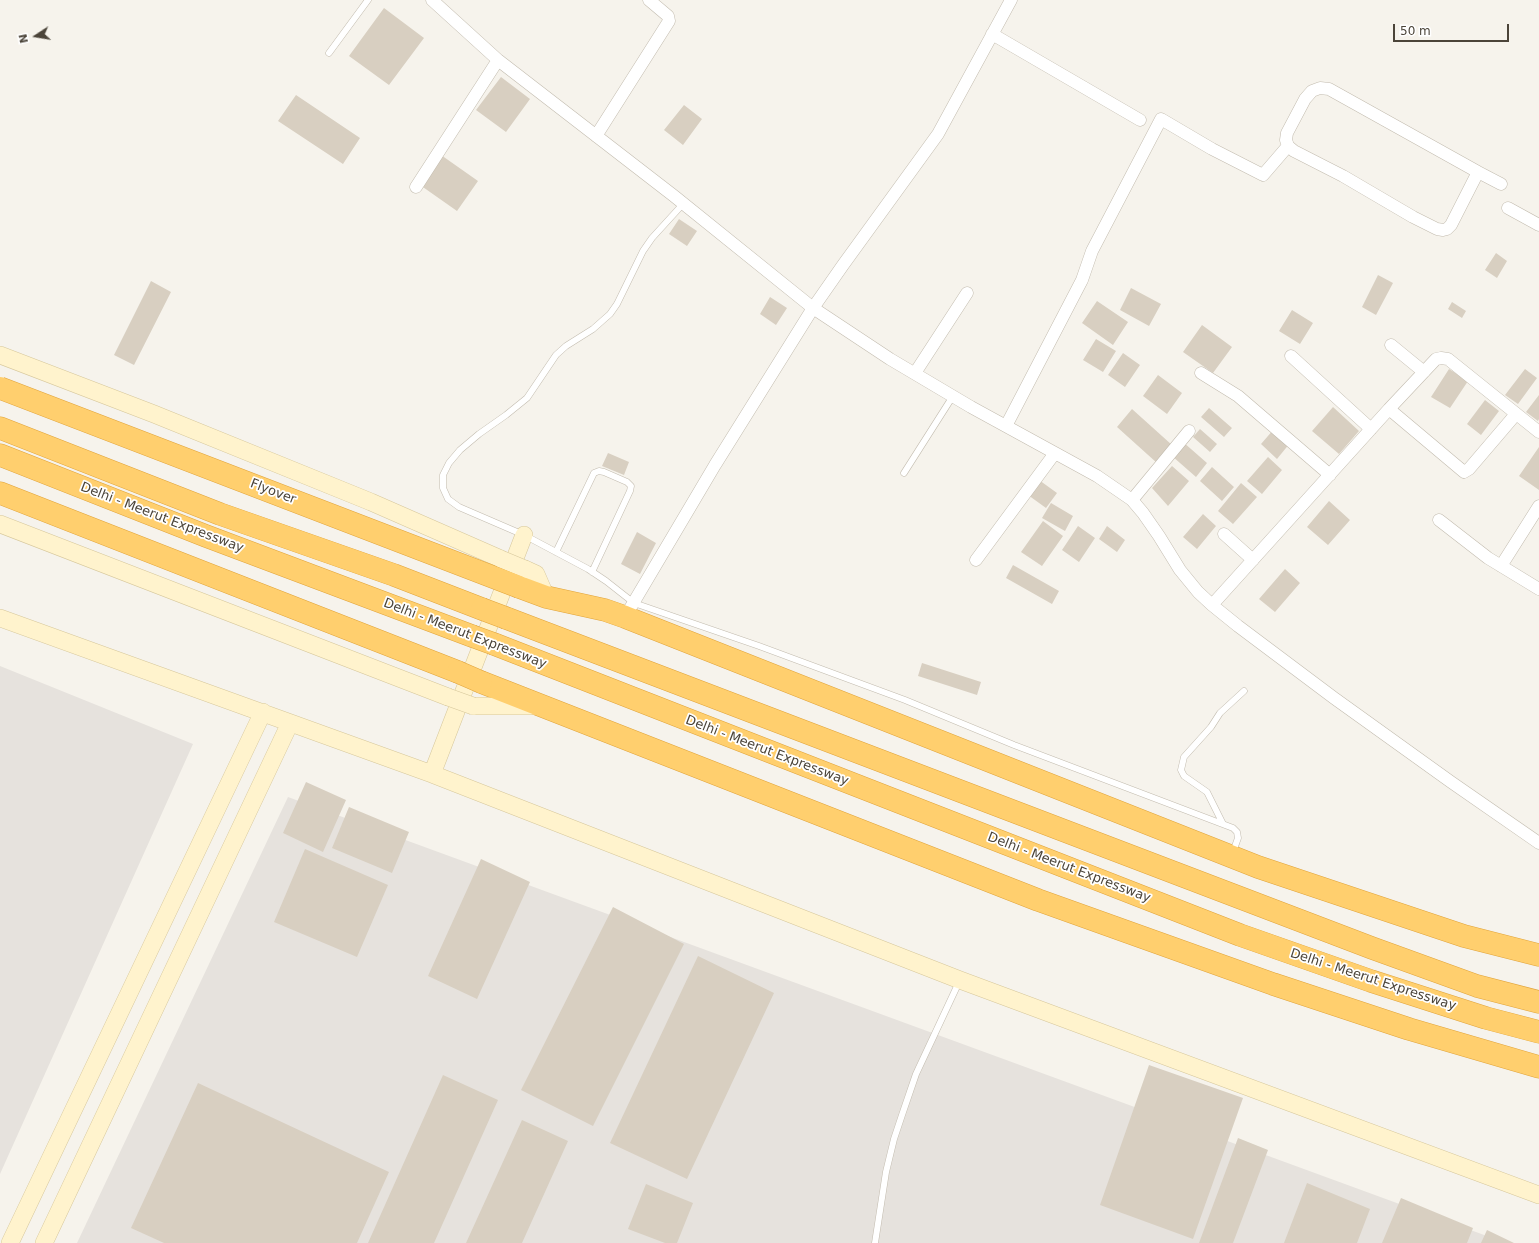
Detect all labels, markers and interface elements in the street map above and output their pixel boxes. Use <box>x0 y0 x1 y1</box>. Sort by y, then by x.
north arrow <box>16 16 56 56</box>
scale bar <box>1395 16 1511 42</box>
text: 50 m <box>1400 24 1431 38</box>
text: N <box>16 33 31 44</box>
street label: Flyover <box>248 476 298 508</box>
street label: Delhi - Meerut Expressway <box>78 480 246 556</box>
street label: Delhi - Meerut Expressway <box>381 596 549 672</box>
street label: Delhi - Meerut Expressway <box>683 713 851 789</box>
street label: Delhi - Meerut Expressway <box>985 830 1153 906</box>
street label: Delhi - Meerut Expressway <box>1288 946 1458 1014</box>

